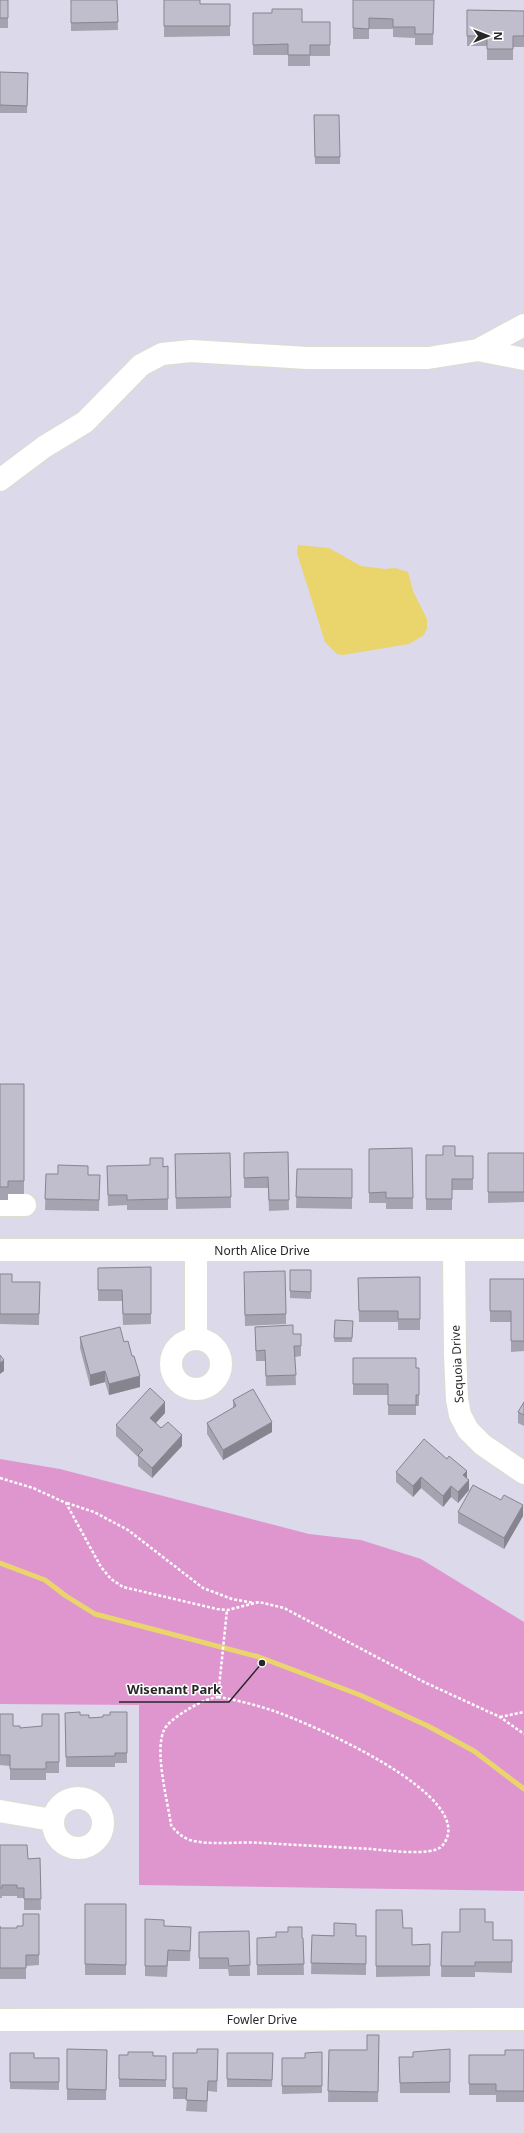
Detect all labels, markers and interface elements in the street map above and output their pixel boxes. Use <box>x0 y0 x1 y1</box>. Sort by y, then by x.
north arrow <box>468 16 508 56</box>
text: N <box>491 32 506 40</box>
street label: North Alice Drive <box>214 1242 310 1259</box>
street label: Sequoia Drive <box>446 1324 468 1403</box>
callout: Wisenant Park <box>119 1677 229 1702</box>
text: Wisenant Park <box>127 1680 222 1698</box>
street label: Fowler Drive <box>227 2011 297 2028</box>

